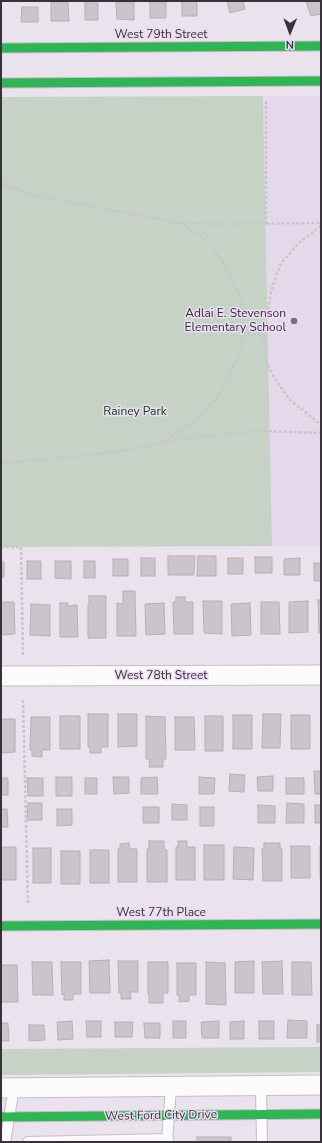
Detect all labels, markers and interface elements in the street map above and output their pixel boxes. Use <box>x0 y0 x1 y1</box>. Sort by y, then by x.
north arrow <box>270 12 310 52</box>
street label: West 79th Street <box>114 28 208 42</box>
text: N <box>286 37 294 52</box>
place label: Adlai E. Stevenson Elementary School <box>185 307 286 335</box>
marker: Adlai E. Stevenson Elementary School <box>289 316 299 326</box>
park label: Rainey Park <box>103 405 167 419</box>
street label: West 78th Street <box>114 669 208 683</box>
street label: West 77th Place <box>116 906 206 920</box>
street label: West Ford City Drive <box>105 1108 217 1124</box>

